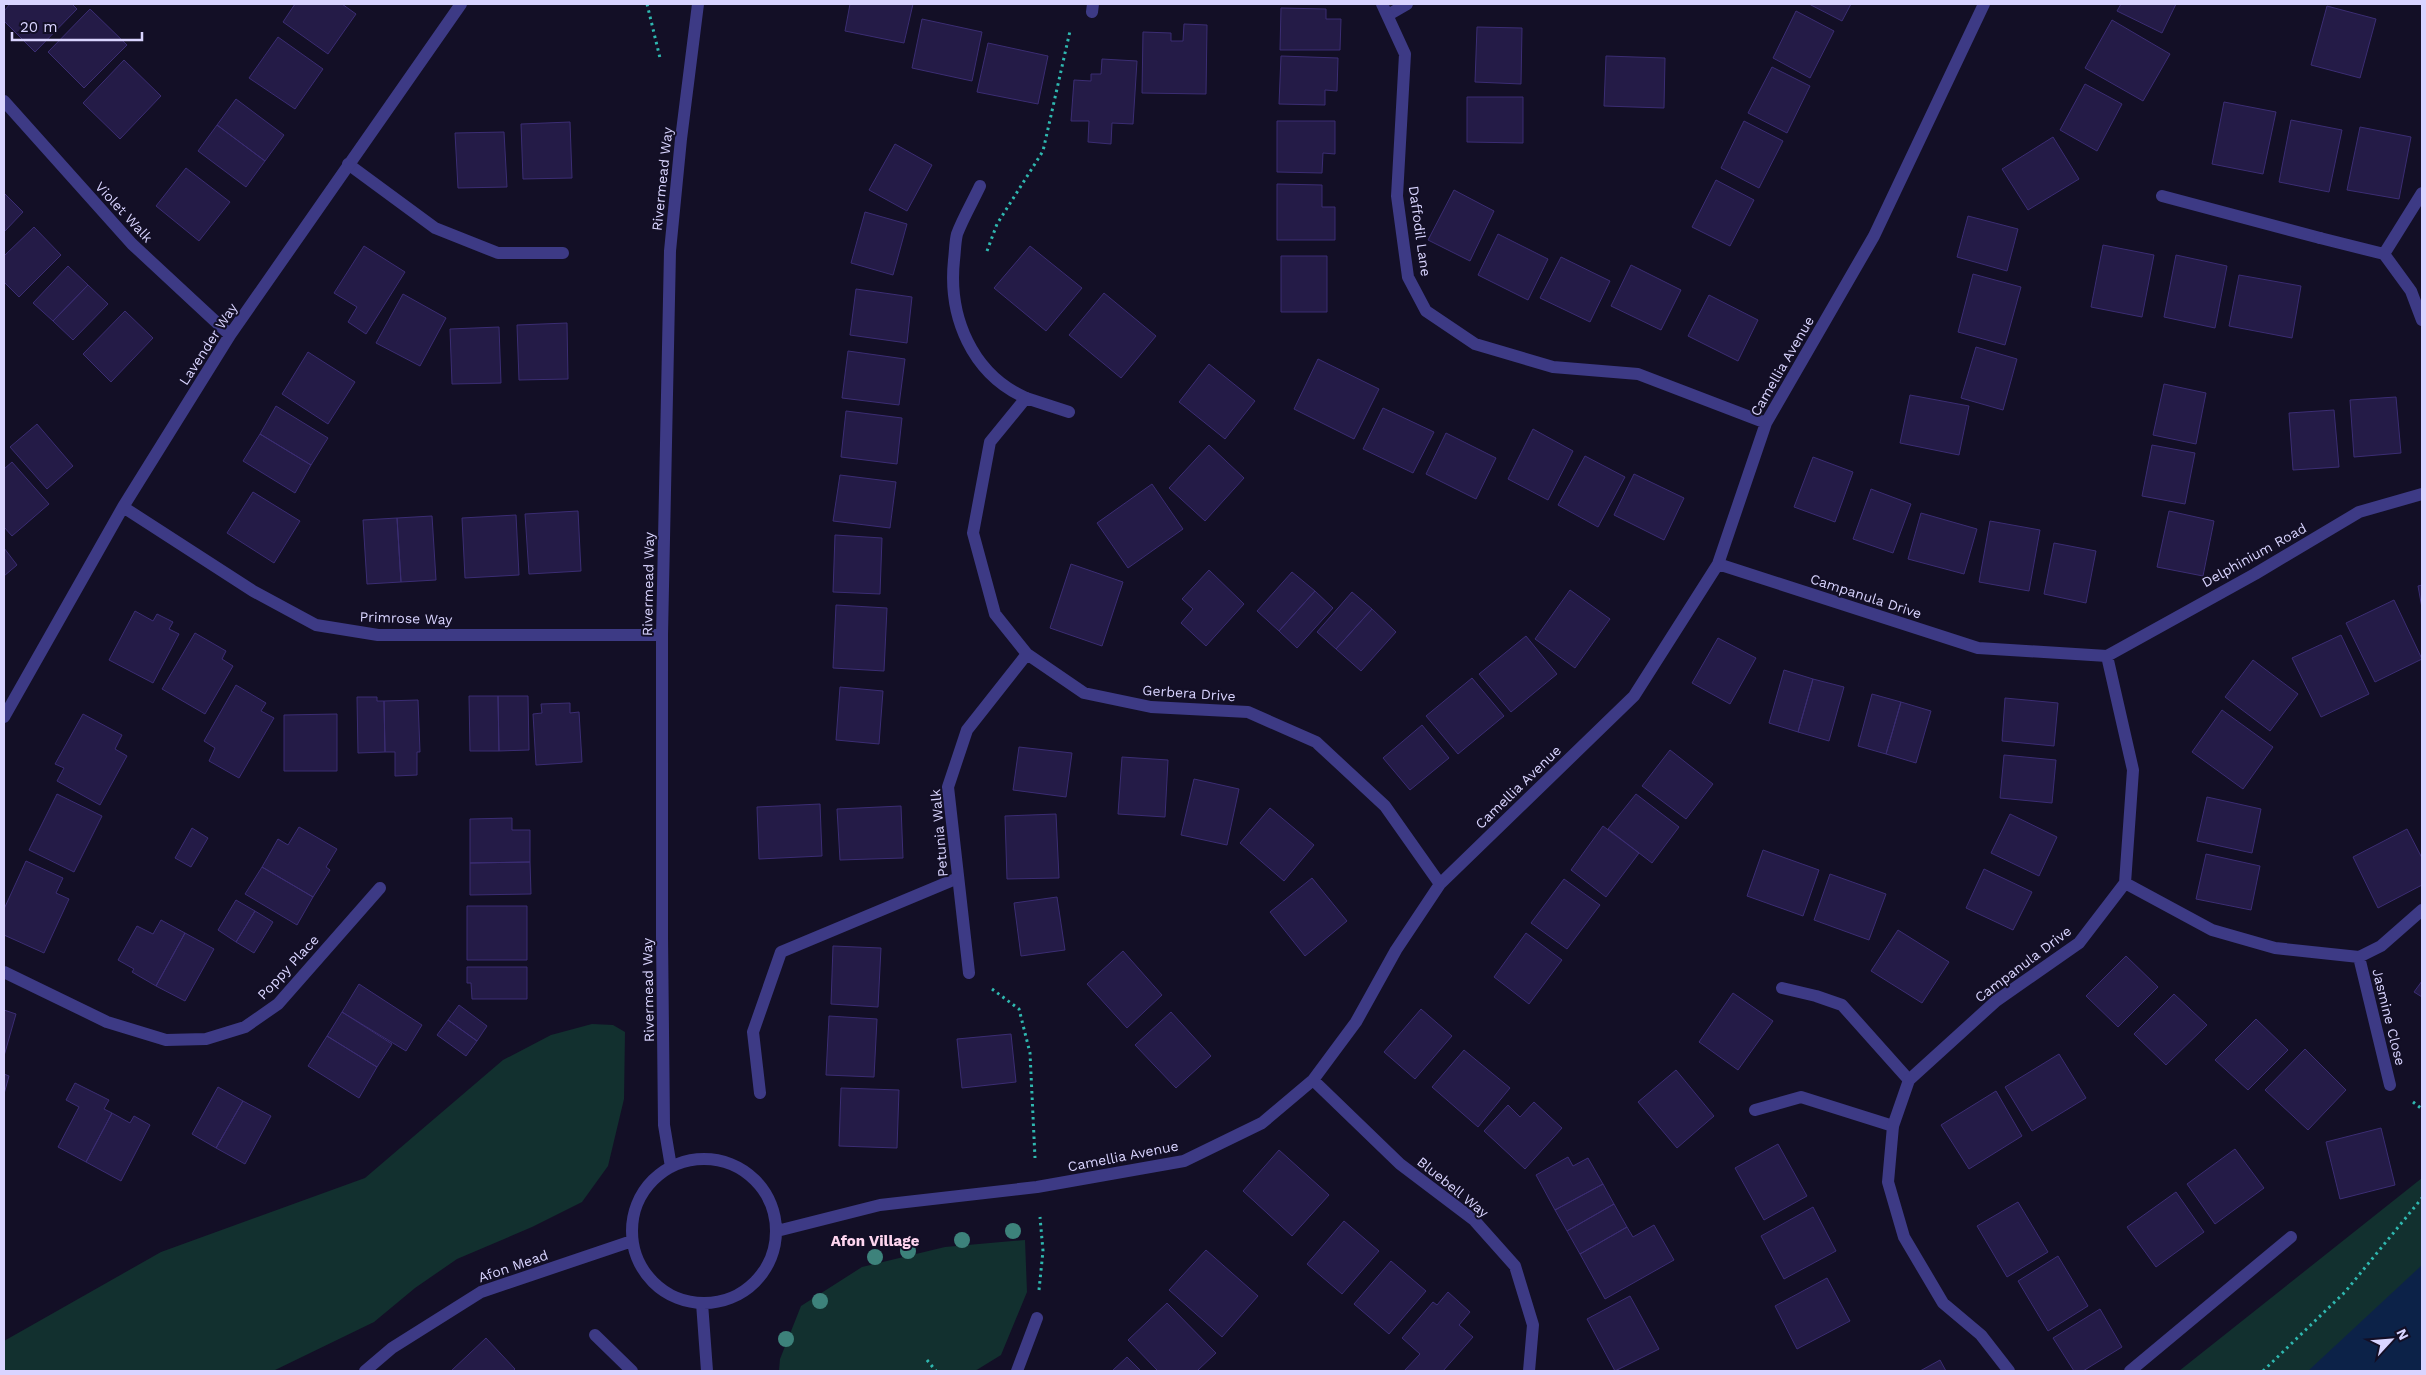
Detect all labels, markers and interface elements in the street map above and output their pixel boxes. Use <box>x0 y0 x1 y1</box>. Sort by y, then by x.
scale bar <box>12 10 142 42</box>
text: 20 m <box>20 18 58 36</box>
street label: Rivermead Way <box>649 126 675 232</box>
street label: Violet Walk <box>92 178 156 246</box>
street label: Daffodil Lane <box>1406 185 1434 277</box>
street label: Lavender Way <box>176 299 241 388</box>
street label: Camellia Avenue <box>1747 313 1817 419</box>
street label: Delphinium Road <box>2199 520 2309 590</box>
street label: Rivermead Way <box>639 531 657 636</box>
street label: Campanula Drive <box>1808 570 1924 622</box>
street label: Primrose Way <box>359 608 453 628</box>
street label: Gerbera Drive <box>1142 682 1236 704</box>
street label: Camellia Avenue <box>1472 742 1564 832</box>
street label: Petunia Walk <box>927 788 951 878</box>
street label: Campanula Drive <box>1972 923 2074 1005</box>
street label: Poppy Place <box>254 931 322 1003</box>
street label: Rivermead Way <box>639 937 657 1042</box>
street label: Jasmine Close <box>2369 967 2409 1067</box>
street label: Camellia Avenue <box>1066 1137 1180 1175</box>
street label: Bluebell Way <box>1414 1153 1492 1221</box>
district label: Afon Village <box>831 1232 920 1250</box>
street label: Afon Mead <box>476 1247 550 1285</box>
north arrow <box>2366 1315 2416 1365</box>
text: N <box>2393 1326 2412 1342</box>

